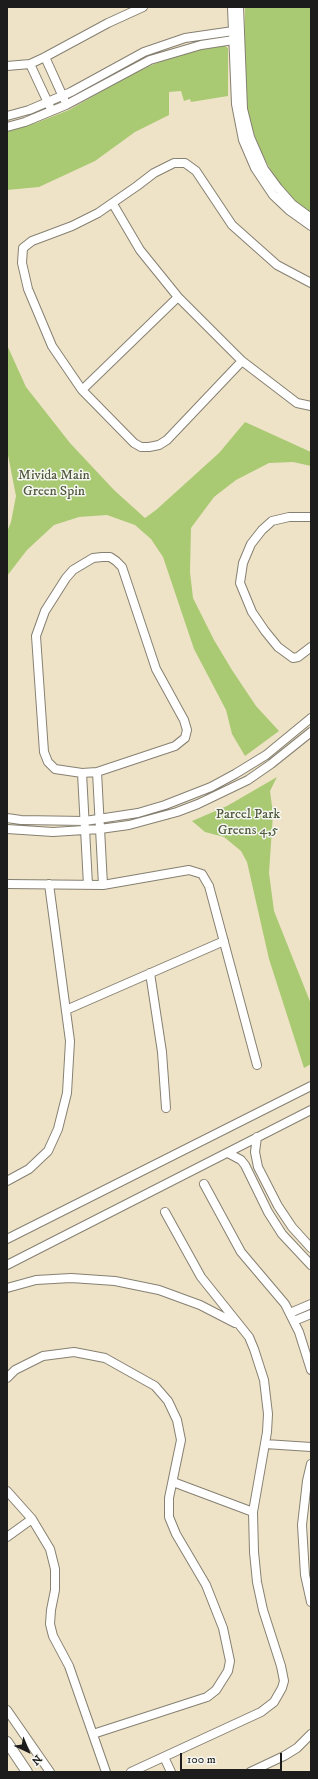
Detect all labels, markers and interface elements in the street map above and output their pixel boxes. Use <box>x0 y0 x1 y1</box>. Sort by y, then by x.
park label: Mivida Main Green Spin <box>18 468 90 500</box>
park label: Parcel Park Greens 4,5 <box>216 807 280 840</box>
north arrow <box>8 1731 48 1771</box>
scale bar <box>182 1745 284 1771</box>
text: N <box>28 1751 44 1768</box>
text: 100 m <box>187 1752 216 1767</box>

